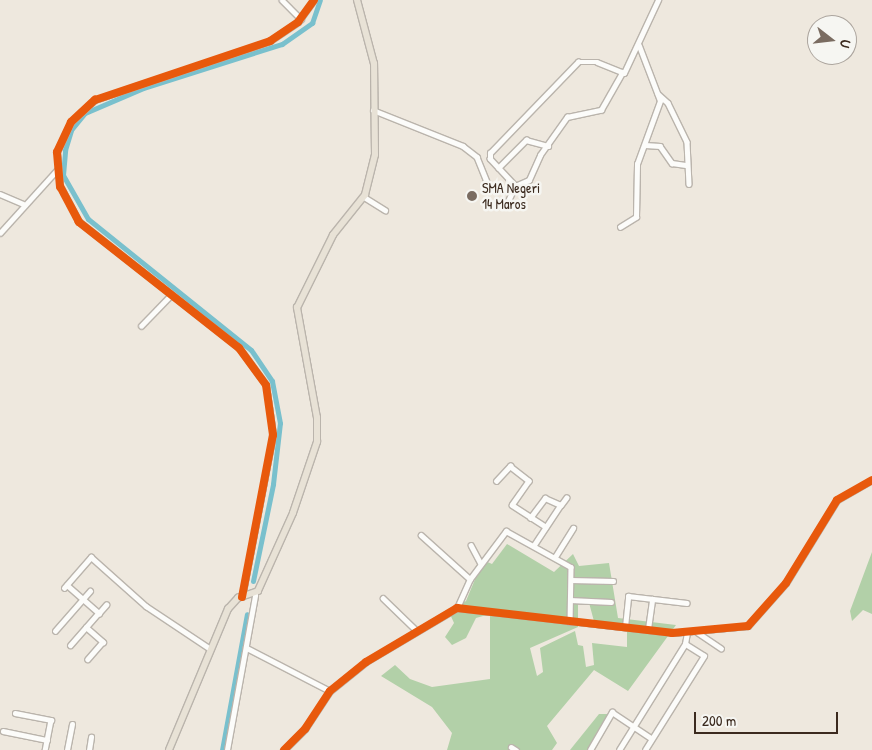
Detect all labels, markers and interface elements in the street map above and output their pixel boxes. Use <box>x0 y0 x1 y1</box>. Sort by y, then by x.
north arrow <box>807 15 857 65</box>
text: U <box>836 38 856 50</box>
place label: SMA Negeri 14 Maros <box>482 180 540 212</box>
marker: SMA Negeri 14 Maros <box>466 190 478 202</box>
scale bar <box>697 702 841 734</box>
text: 200 m <box>702 710 736 731</box>

